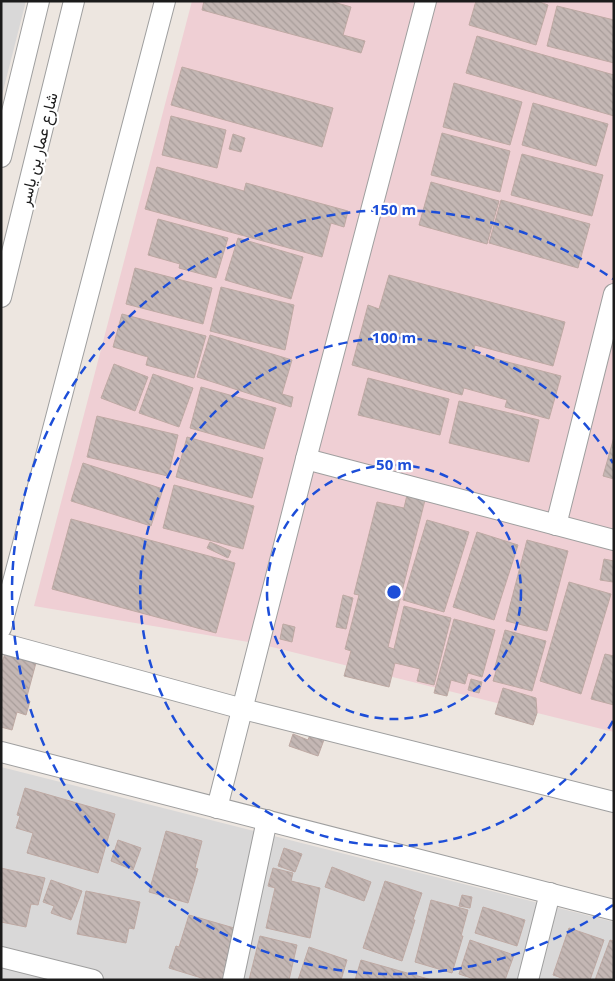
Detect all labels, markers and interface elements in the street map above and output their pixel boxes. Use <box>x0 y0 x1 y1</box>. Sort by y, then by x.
street label: شارع عمار بن ياسر <box>13 90 64 209</box>
text: 150 m <box>372 199 416 219</box>
text: 100 m <box>372 327 416 347</box>
text: 50 m <box>376 454 412 474</box>
centre of rings <box>385 583 403 601</box>

